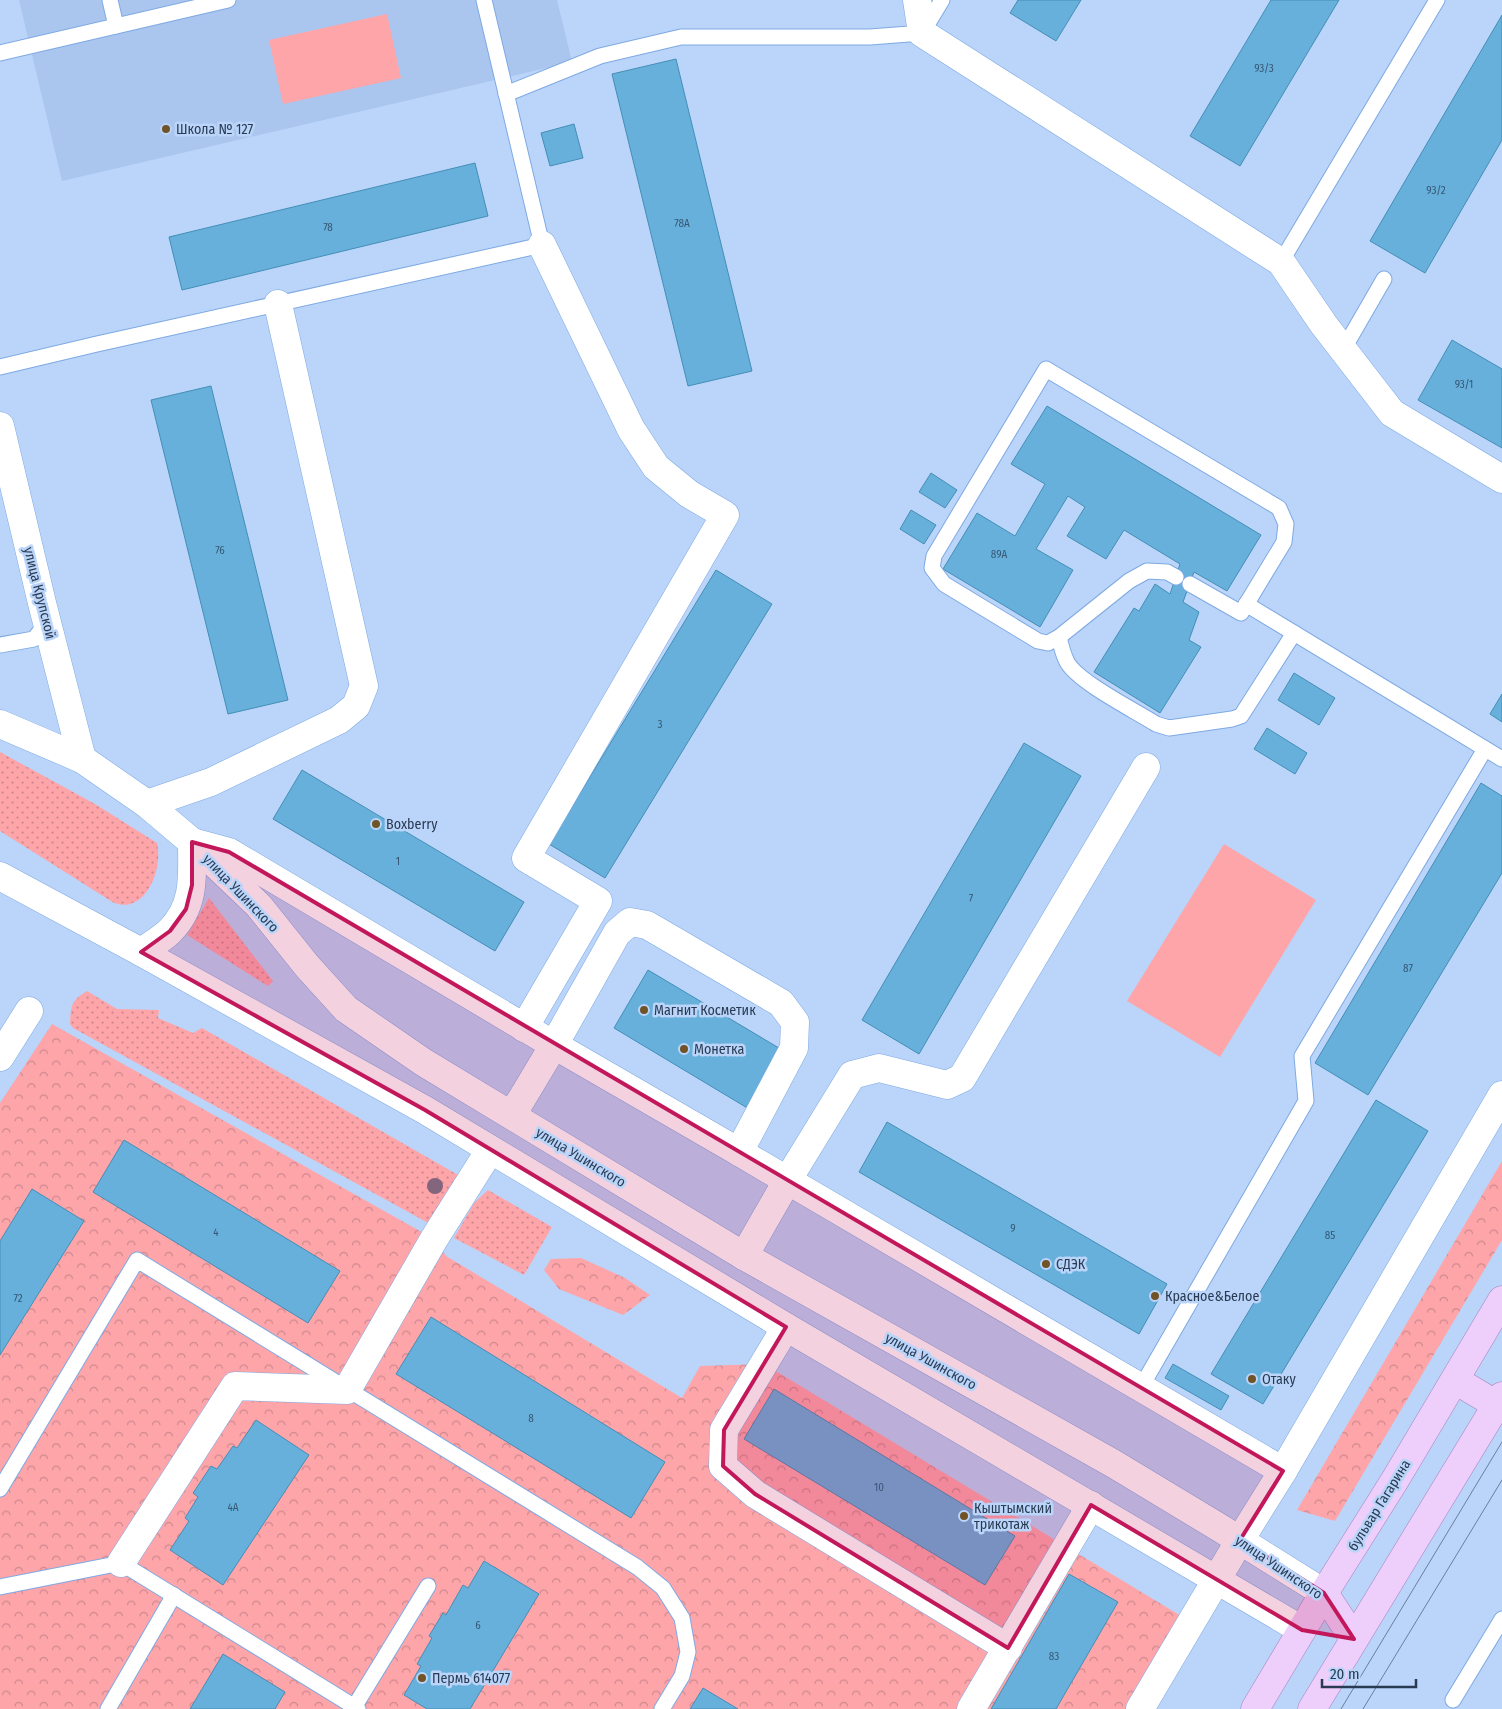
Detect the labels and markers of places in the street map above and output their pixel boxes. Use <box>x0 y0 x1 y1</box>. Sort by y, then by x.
place label: Школа № 127 <box>176 121 253 138</box>
marker: Школа № 127 <box>160 123 172 135</box>
place label: Boxberry <box>386 816 438 833</box>
marker: Boxberry <box>370 818 382 830</box>
place label: Магнит Косметик <box>654 1002 756 1019</box>
marker: Магнит Косметик <box>638 1004 650 1016</box>
place label: Монетка <box>694 1041 744 1058</box>
marker: Монетка <box>678 1043 690 1055</box>
place label: СДЭК <box>1056 1256 1086 1273</box>
marker: СДЭК <box>1040 1258 1052 1270</box>
place label: Красное&Белое <box>1165 1288 1259 1305</box>
marker: Красное&Белое <box>1149 1290 1161 1302</box>
place label: Отаку <box>1262 1371 1296 1388</box>
marker: Отаку <box>1246 1373 1258 1385</box>
place label: Кыштымский трикотаж <box>974 1500 1052 1533</box>
marker: Кыштымский трикотаж <box>958 1510 970 1522</box>
place label: Пермь 614077 <box>432 1670 510 1687</box>
marker: Пермь 614077 <box>416 1672 428 1684</box>

